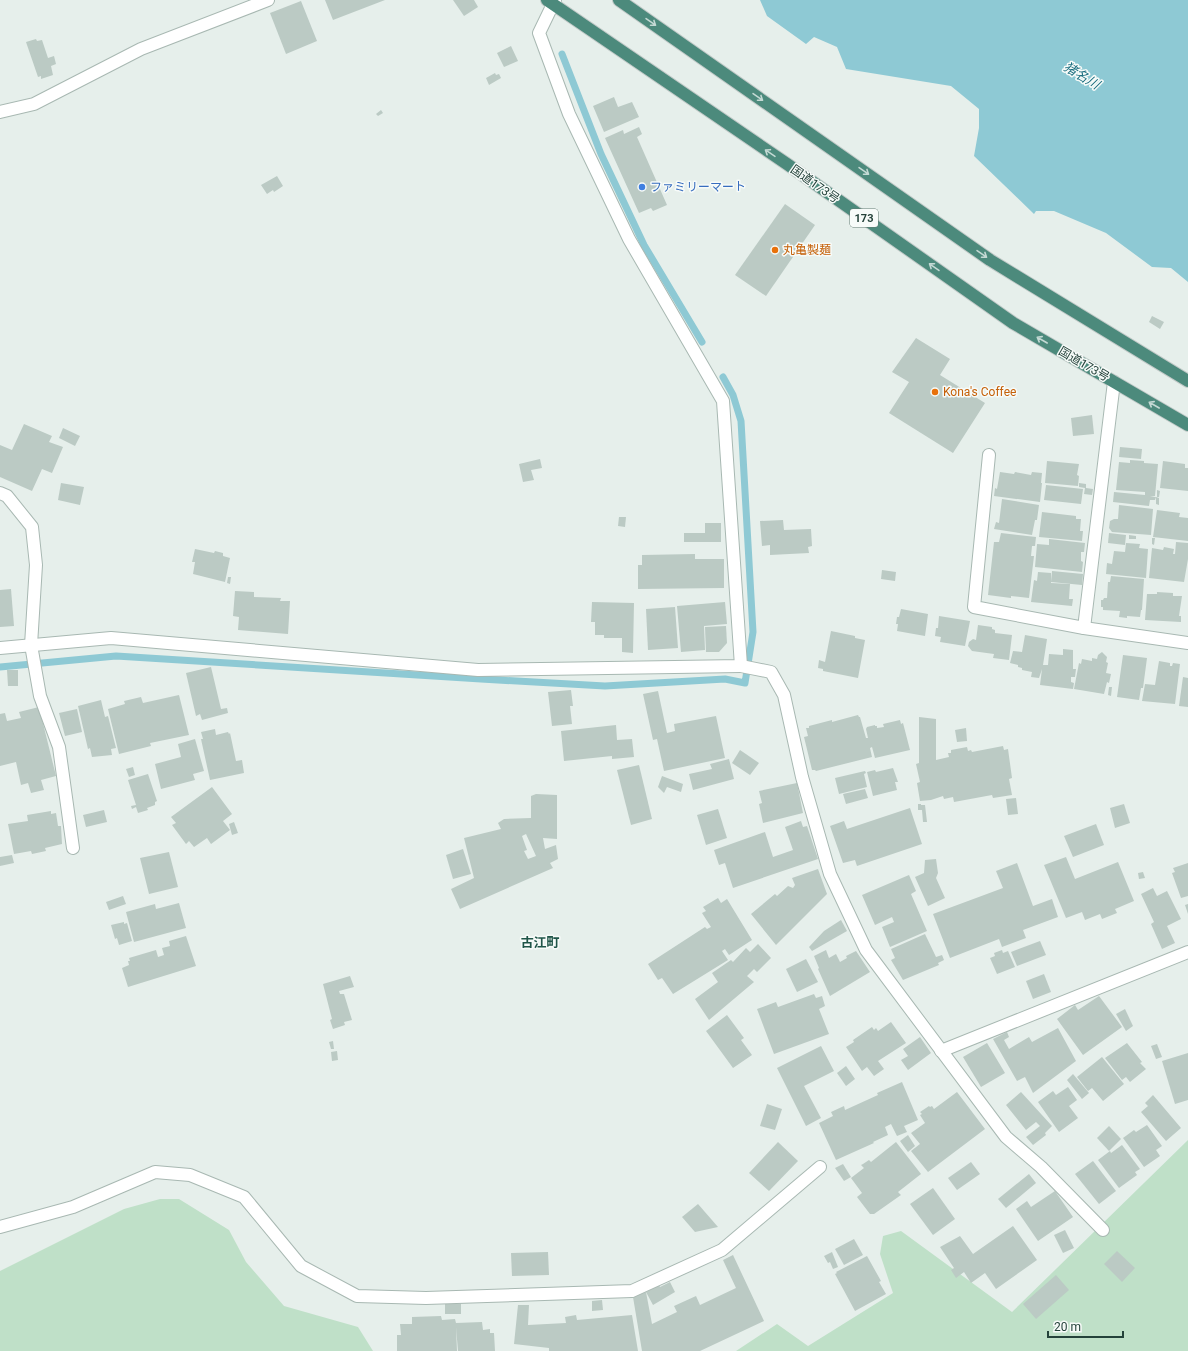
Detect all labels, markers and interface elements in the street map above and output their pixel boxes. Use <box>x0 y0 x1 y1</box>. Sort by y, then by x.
one-way arrow <box>646 18 657 26</box>
water label: 猪名川 <box>1061 59 1104 93</box>
one-way arrow <box>752 93 763 101</box>
one-way arrow <box>765 149 776 157</box>
street label: 国道173号 <box>788 162 842 206</box>
one-way arrow <box>859 167 870 175</box>
place label: ファミリーマート <box>650 180 746 194</box>
marker: ファミリーマート <box>637 182 647 192</box>
road number: 173 <box>850 209 878 227</box>
place label: 丸亀製麺 <box>783 243 831 257</box>
marker: 丸亀製麺 <box>770 245 780 255</box>
one-way arrow <box>977 250 988 258</box>
one-way arrow <box>929 263 940 272</box>
one-way arrow <box>1036 335 1048 343</box>
street label: 国道173号 <box>1056 344 1112 384</box>
place label: Kona's Coffee <box>943 385 1016 399</box>
marker: Kona's Coffee <box>930 387 940 397</box>
one-way arrow <box>1148 401 1160 409</box>
district label: 古江町 <box>520 935 560 950</box>
scale bar <box>1048 1313 1123 1339</box>
text: 20 m <box>1054 1320 1081 1334</box>

